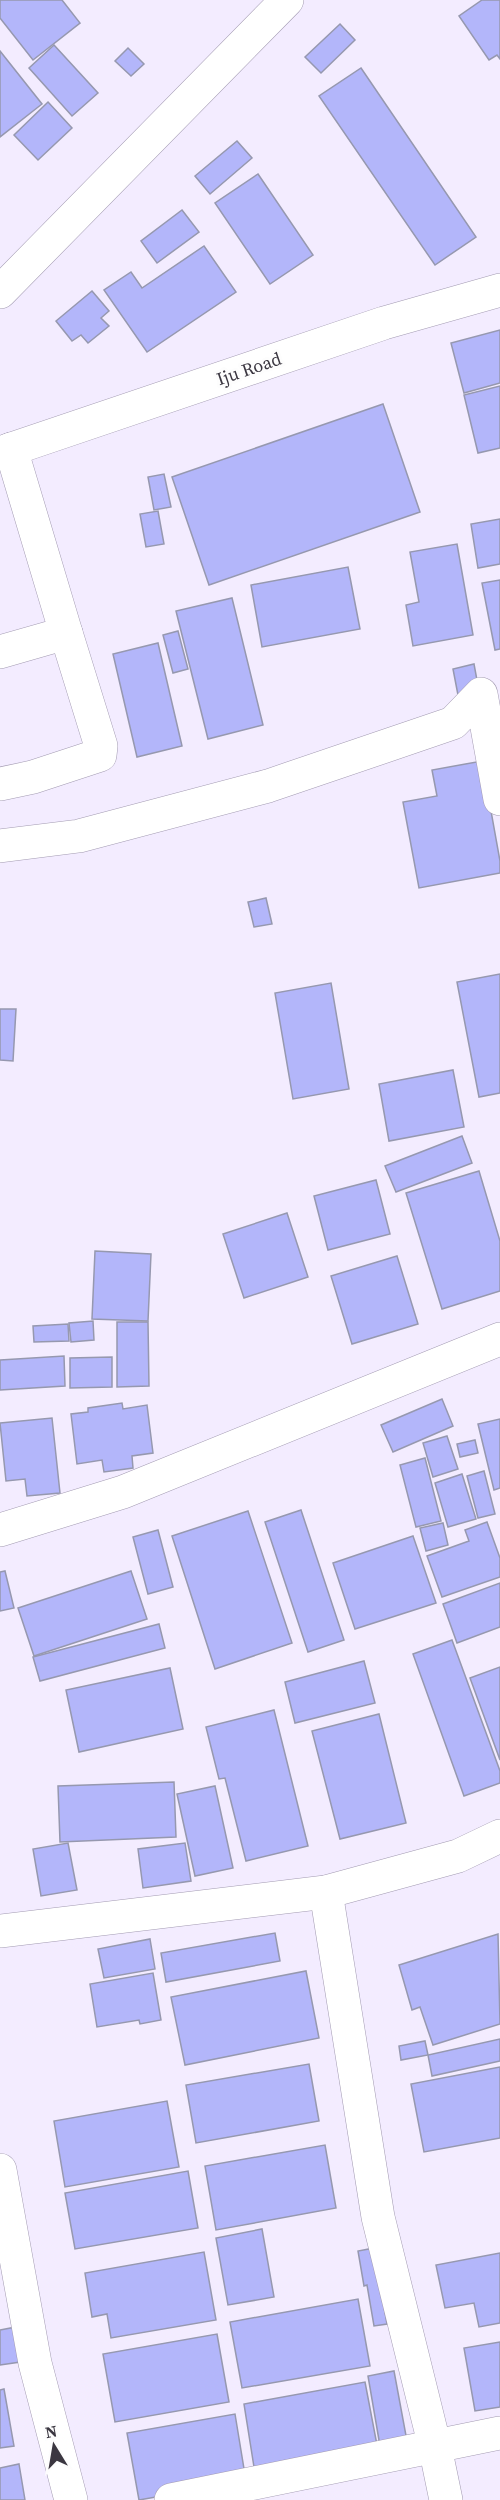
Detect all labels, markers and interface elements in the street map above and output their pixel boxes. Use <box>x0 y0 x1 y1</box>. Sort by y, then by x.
street label: Iju Road <box>213 346 285 391</box>
north arrow <box>24 2416 84 2476</box>
text: N <box>43 2419 59 2443</box>

